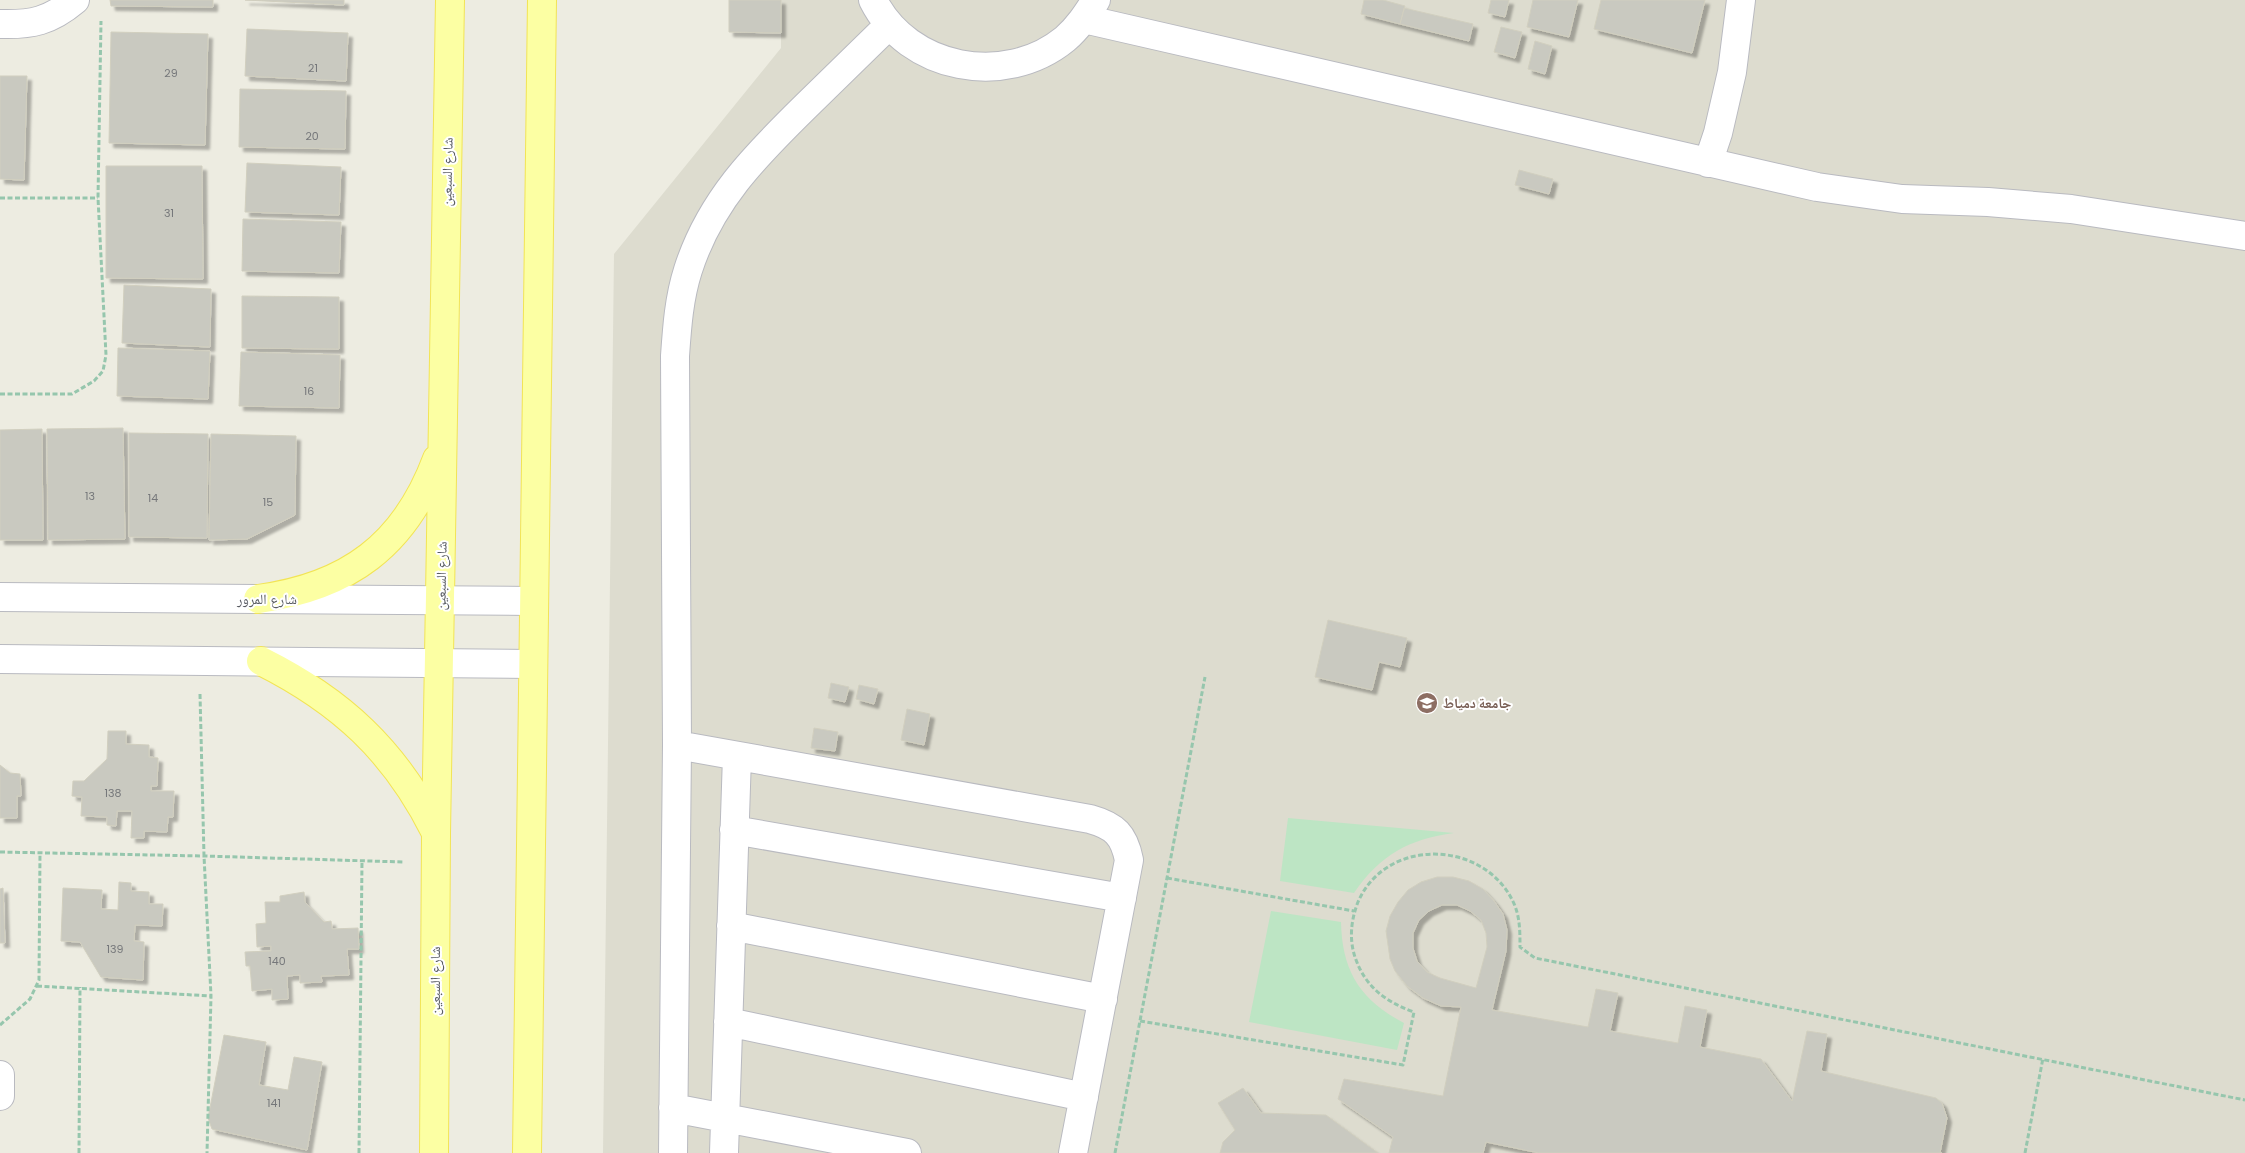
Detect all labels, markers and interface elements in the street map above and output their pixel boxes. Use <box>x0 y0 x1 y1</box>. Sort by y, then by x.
house number: 21 <box>308 60 318 76</box>
house number: 29 <box>164 65 178 81</box>
house number: 20 <box>305 128 319 144</box>
street label: شارع السبعين <box>436 137 458 207</box>
house number: 31 <box>164 205 174 221</box>
house number: 16 <box>304 383 314 399</box>
house number: 13 <box>85 488 95 504</box>
house number: 14 <box>148 490 158 506</box>
house number: 15 <box>263 494 273 510</box>
street label: شارع السبعين <box>430 541 452 611</box>
street label: شارع المرور <box>236 589 297 609</box>
school or university icon: جامعة دمياط <box>1415 691 1439 715</box>
place label: جامعة دمياط <box>1443 693 1511 713</box>
house number: 138 <box>105 785 122 801</box>
house number: 139 <box>107 941 124 957</box>
street label: شارع السبعين <box>425 946 445 1016</box>
house number: 140 <box>268 953 286 969</box>
house number: 141 <box>267 1095 281 1111</box>

